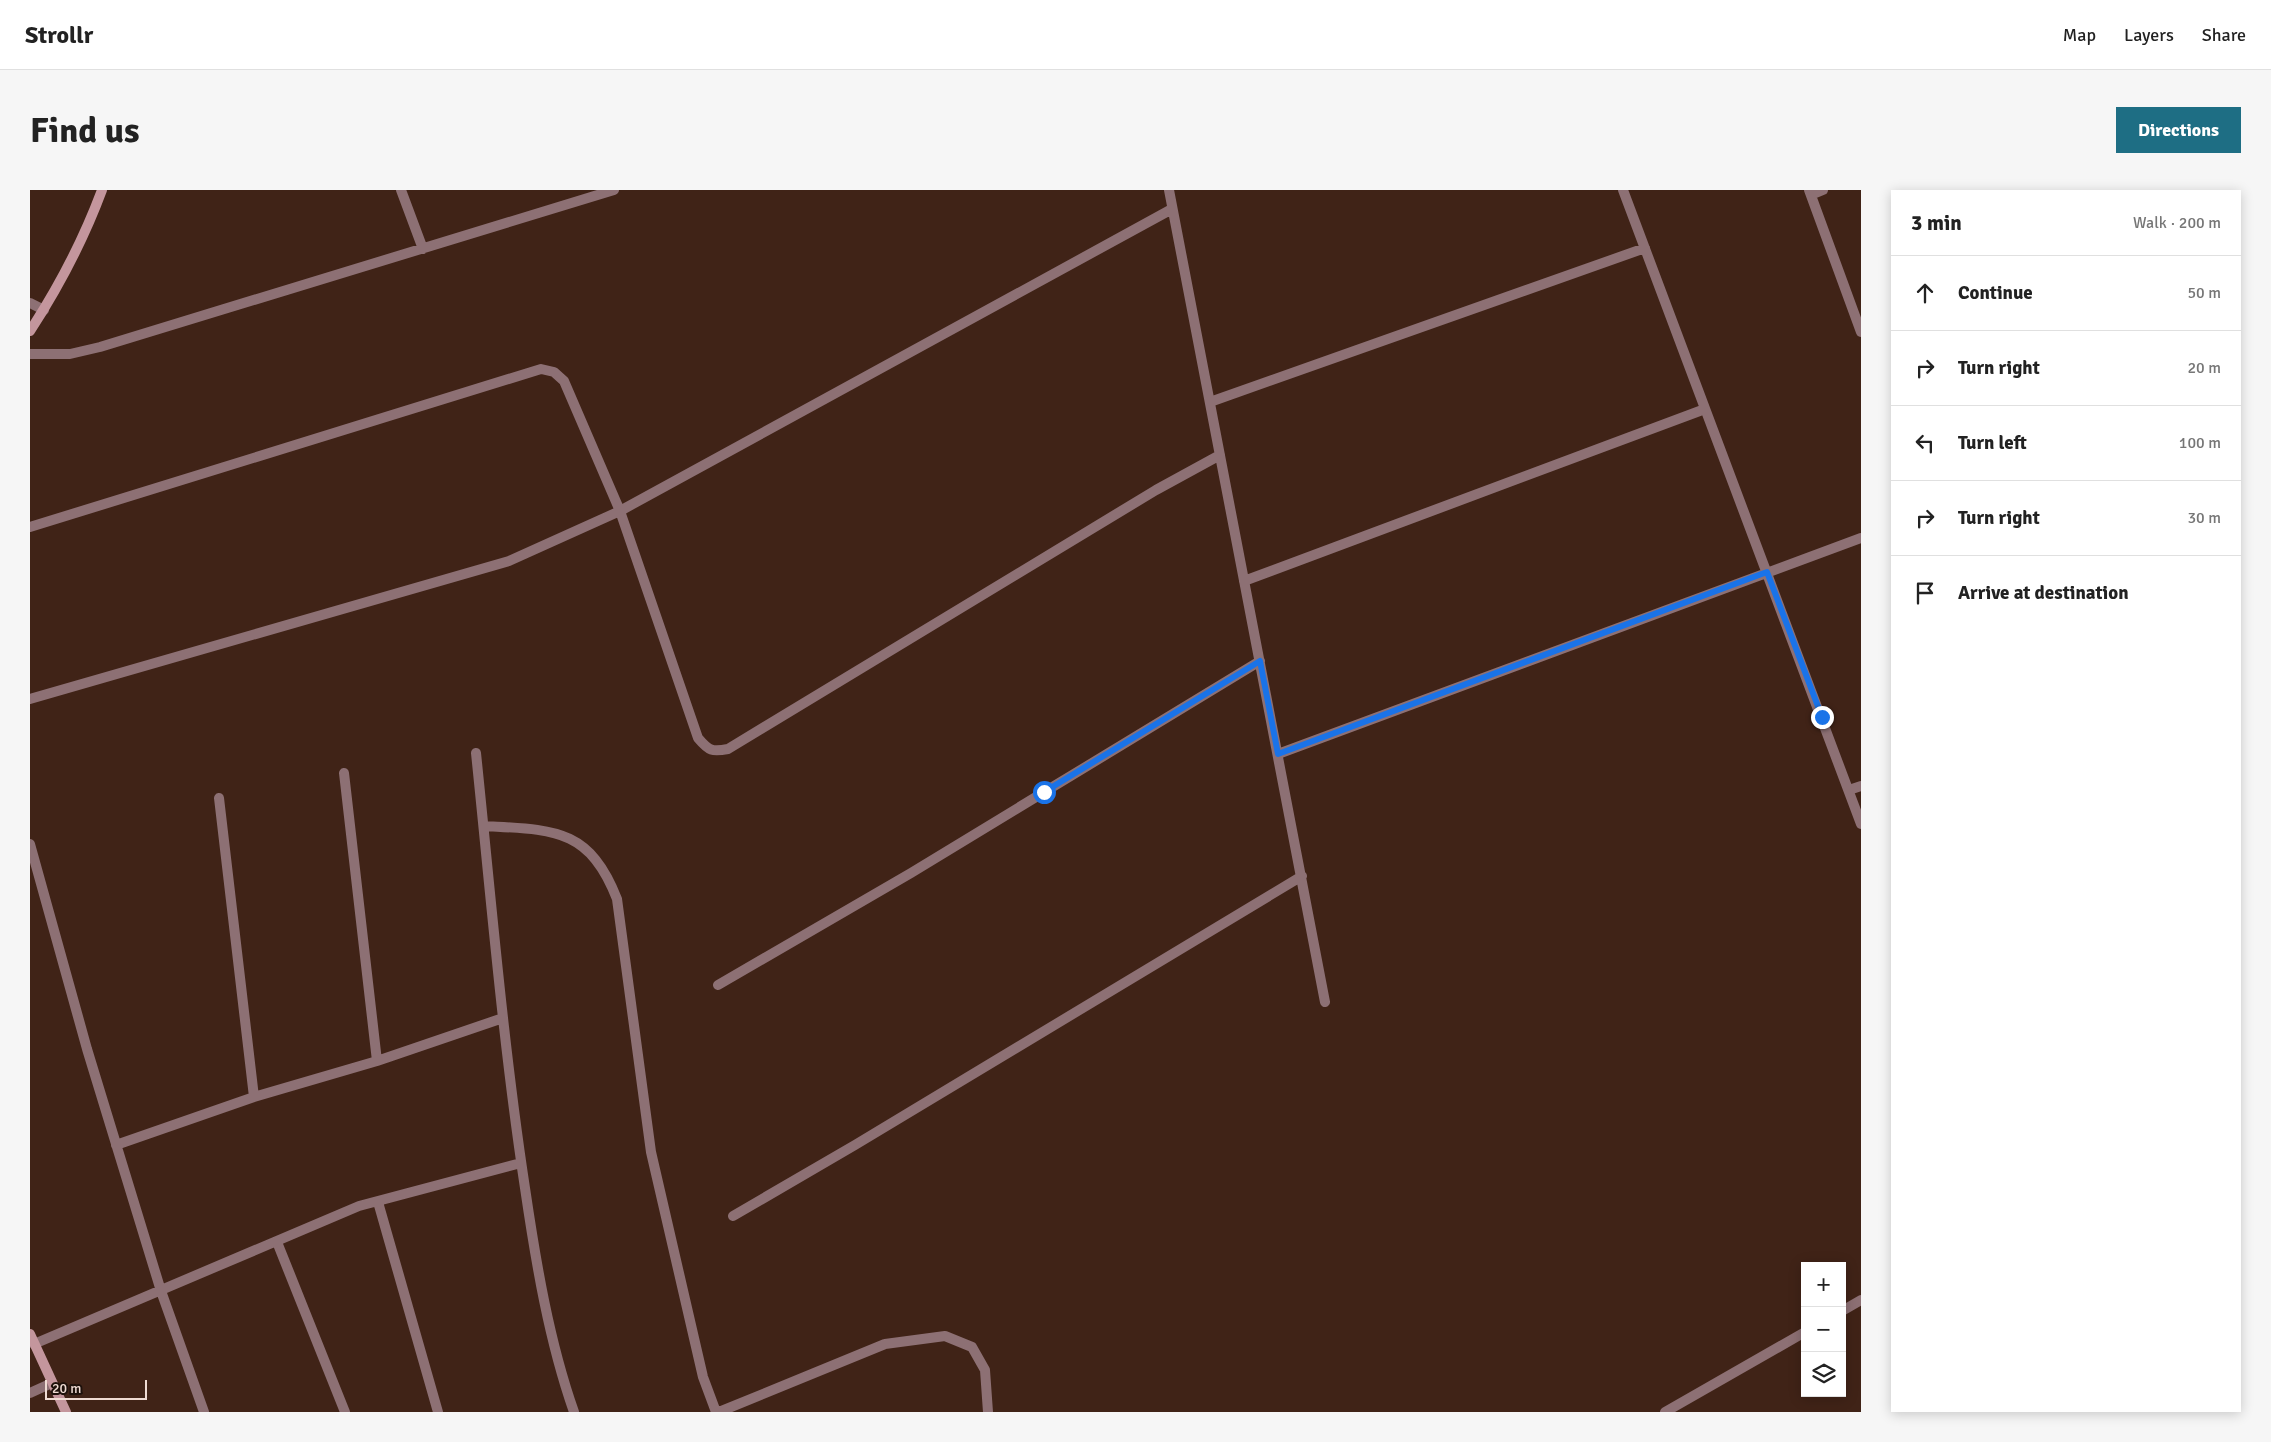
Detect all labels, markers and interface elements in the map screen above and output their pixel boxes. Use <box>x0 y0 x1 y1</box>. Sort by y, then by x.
text: Strollr <box>25 20 93 50</box>
text: Map <box>2063 24 2096 46</box>
text: Layers <box>2124 24 2174 46</box>
text: Share <box>2202 24 2246 46</box>
button: Directions <box>2116 107 2241 153</box>
text: Find us <box>30 109 140 152</box>
text: 3 min <box>1911 210 1962 236</box>
text: Walk · 200 m <box>2133 213 2221 233</box>
icon: ahead <box>1911 279 1939 307</box>
text: Continue <box>1958 281 2033 305</box>
text: 50 m <box>2187 283 2221 303</box>
icon: right <box>1911 354 1939 382</box>
text: Turn right <box>1958 356 2040 380</box>
text: 20 m <box>2187 358 2221 378</box>
icon: left <box>1911 429 1939 457</box>
text: Turn left <box>1958 431 2027 455</box>
text: 100 m <box>2179 433 2221 453</box>
icon: right <box>1911 504 1939 532</box>
text: Turn right <box>1958 506 2040 530</box>
text: 30 m <box>2187 508 2221 528</box>
icon: arrive <box>1911 579 1939 607</box>
text: Arrive at destination <box>1958 581 2129 605</box>
route end <box>1811 706 1834 729</box>
route start <box>1033 781 1056 804</box>
map controls <box>1801 1262 1846 1397</box>
button: + <box>1801 1262 1846 1307</box>
button: − <box>1801 1307 1846 1352</box>
button: layers <box>1801 1352 1846 1397</box>
scale bar <box>45 1377 148 1400</box>
text: 20 m <box>52 1380 81 1397</box>

